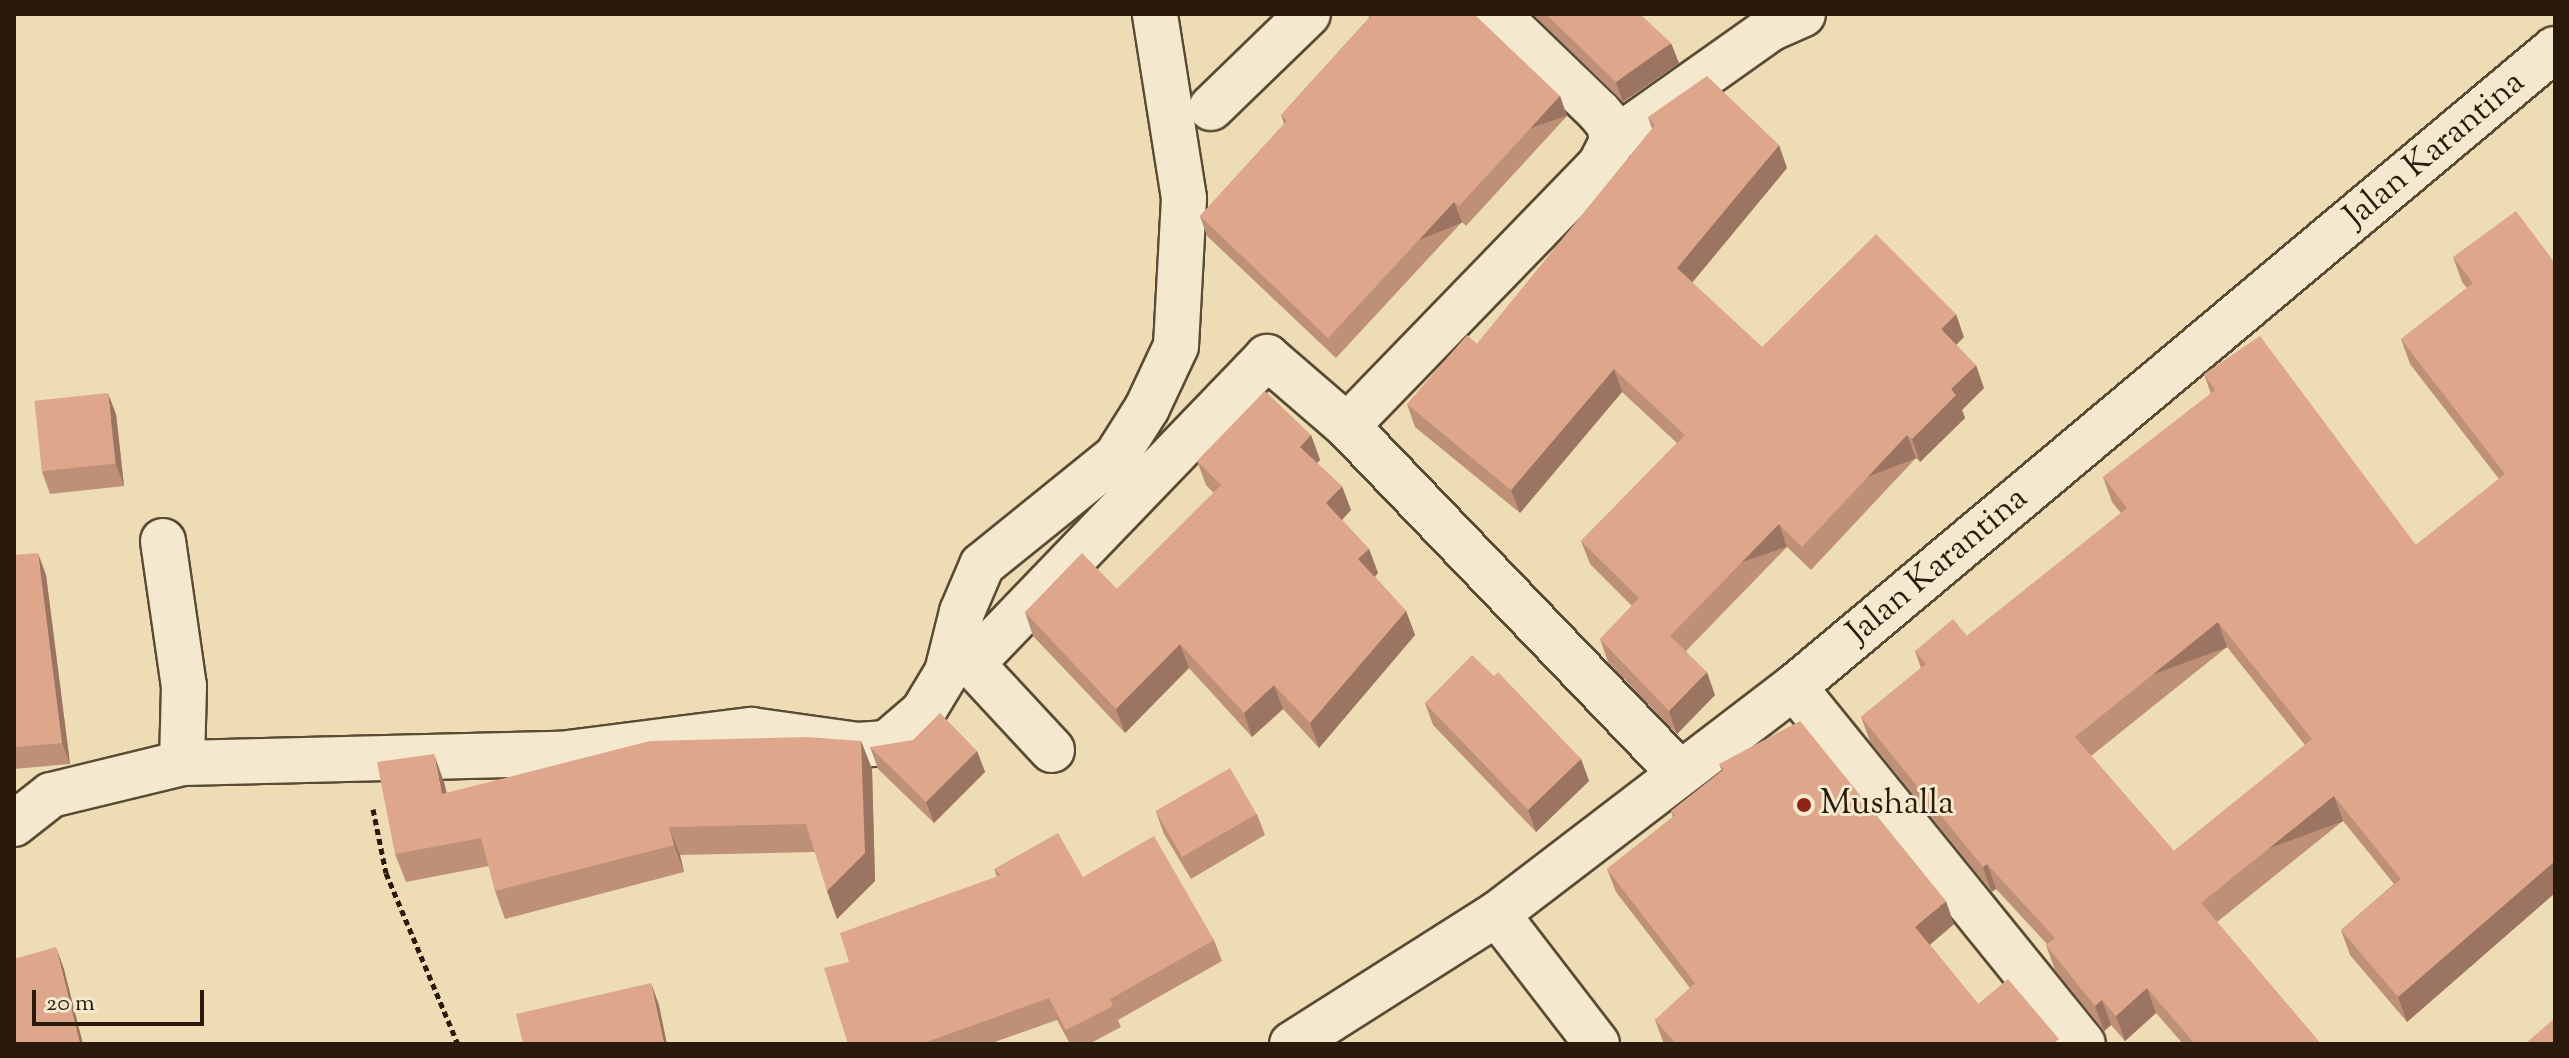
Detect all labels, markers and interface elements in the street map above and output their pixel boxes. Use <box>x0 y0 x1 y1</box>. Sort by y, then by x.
street label: Jalan Karantina <box>2336 63 2534 237</box>
street label: Jalan Karantina <box>1839 479 2037 653</box>
place label: Mushalla <box>1820 785 1954 825</box>
marker: Mushalla <box>1795 796 1813 814</box>
scale bar <box>36 974 208 1024</box>
text: 20 m <box>46 987 95 1021</box>

